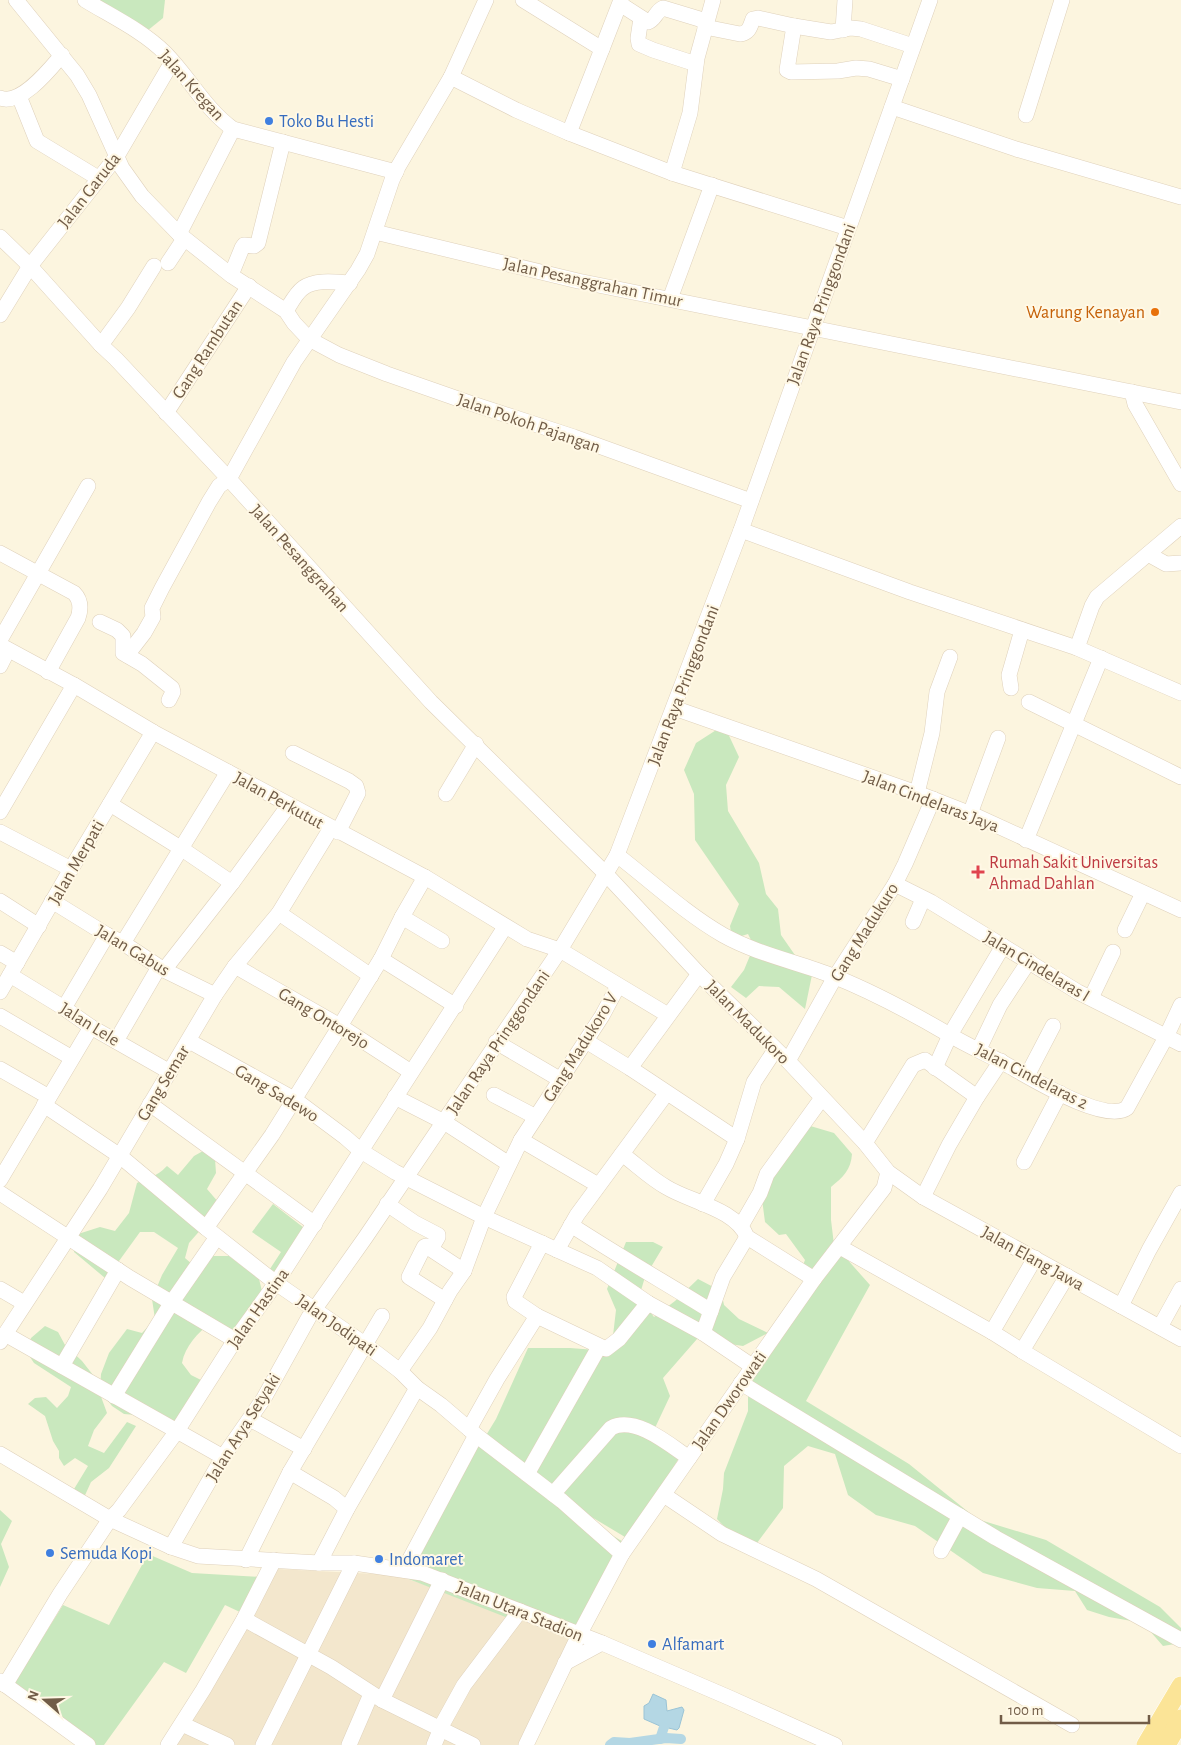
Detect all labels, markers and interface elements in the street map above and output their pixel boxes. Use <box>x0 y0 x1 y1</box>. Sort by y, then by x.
street label: Jalan Kregan <box>155 47 227 124</box>
place label: Toko Bu Hesti <box>279 113 374 131</box>
marker: Toko Bu Hesti <box>263 115 275 127</box>
street label: Jalan Garuda <box>55 150 125 232</box>
street label: Jalan Raya Pringgondani <box>784 221 859 387</box>
street label: Jalan Pesanggrahan Timur <box>501 255 684 311</box>
street label: Gang Rambutan <box>169 297 246 402</box>
place label: Warung Kenayan <box>1026 304 1145 322</box>
marker: Warung Kenayan <box>1149 306 1161 318</box>
street label: Jalan Pokoh Pajangan <box>455 391 603 457</box>
street label: Jalan Pesanggrahan <box>247 502 352 616</box>
street label: Jalan Raya Pringgondani <box>645 603 723 768</box>
street label: Jalan Cindelaras Jaya <box>860 768 1001 836</box>
street label: Jalan Perkutut <box>231 769 326 833</box>
street label: Jalan Merpati <box>46 817 108 908</box>
place label: Rumah Sakit Universitas Ahmad Dahlan <box>989 854 1158 893</box>
marker: Rumah Sakit Universitas Ahmad Dahlan <box>971 865 985 879</box>
street label: Gang Madukuro <box>827 880 902 985</box>
street label: Jalan Gabus <box>93 922 172 980</box>
street label: Jalan Cindelaras I <box>980 928 1093 1005</box>
street label: Jalan Raya Pringgondani <box>444 967 554 1118</box>
street label: Jalan Madukoro <box>702 977 793 1068</box>
street label: Gang Ontorejo <box>275 985 372 1053</box>
street label: Gang Madukoro V <box>540 989 622 1105</box>
street label: Jalan Lele <box>56 1000 123 1050</box>
street label: Jalan Cindelaras 2 <box>973 1041 1091 1113</box>
street label: Gang Semar <box>134 1042 193 1124</box>
street label: Gang Sadewo <box>231 1062 322 1126</box>
street label: Jalan Elang Jawa <box>978 1223 1087 1294</box>
street label: Jalan Hastina <box>225 1265 293 1352</box>
street label: Jalan Jodipati <box>293 1292 380 1360</box>
street label: Jalan Dworowati <box>689 1348 770 1453</box>
street label: Jalan Arya Setyaki <box>203 1370 284 1485</box>
place label: Semuda Kopi <box>60 1545 152 1563</box>
marker: Semuda Kopi <box>44 1547 56 1559</box>
place label: Indomaret <box>389 1551 464 1569</box>
marker: Indomaret <box>373 1553 385 1565</box>
street label: Jalan Utara Stadion <box>454 1578 585 1645</box>
place label: Alfamart <box>662 1636 725 1654</box>
marker: Alfamart <box>646 1638 658 1650</box>
north arrow <box>20 1675 70 1725</box>
text: N <box>25 1689 42 1703</box>
scale bar <box>1001 1692 1148 1724</box>
text: 100 m <box>1008 1703 1043 1718</box>

